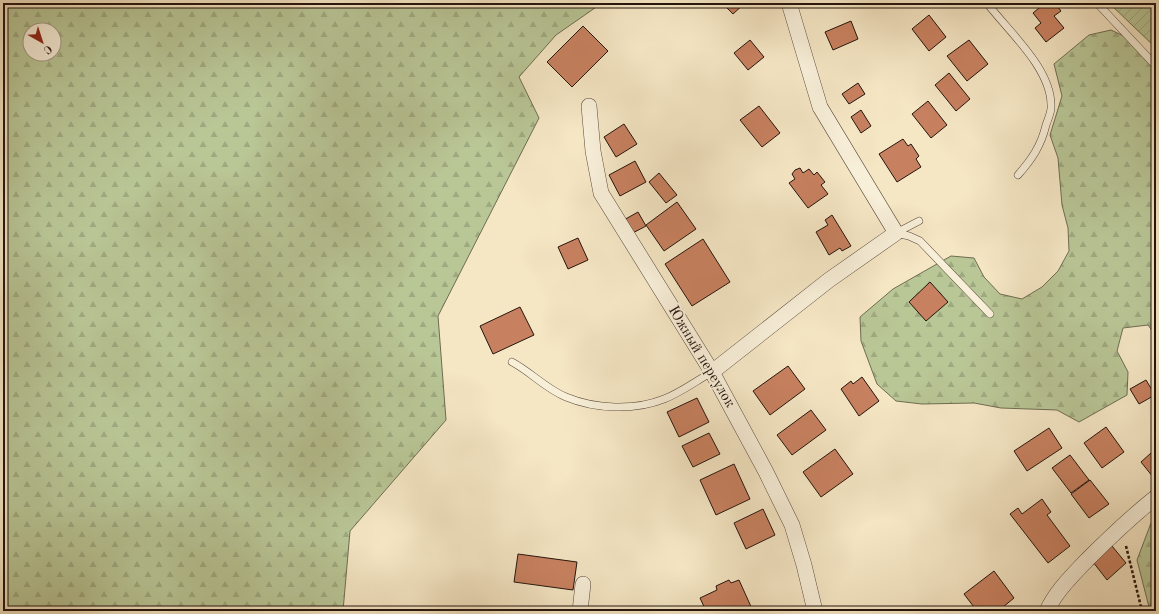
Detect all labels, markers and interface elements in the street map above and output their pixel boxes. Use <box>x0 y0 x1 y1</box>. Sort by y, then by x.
north arrow <box>22 22 62 62</box>
text: С <box>41 42 54 55</box>
street label: Южный переулок <box>665 304 737 411</box>

